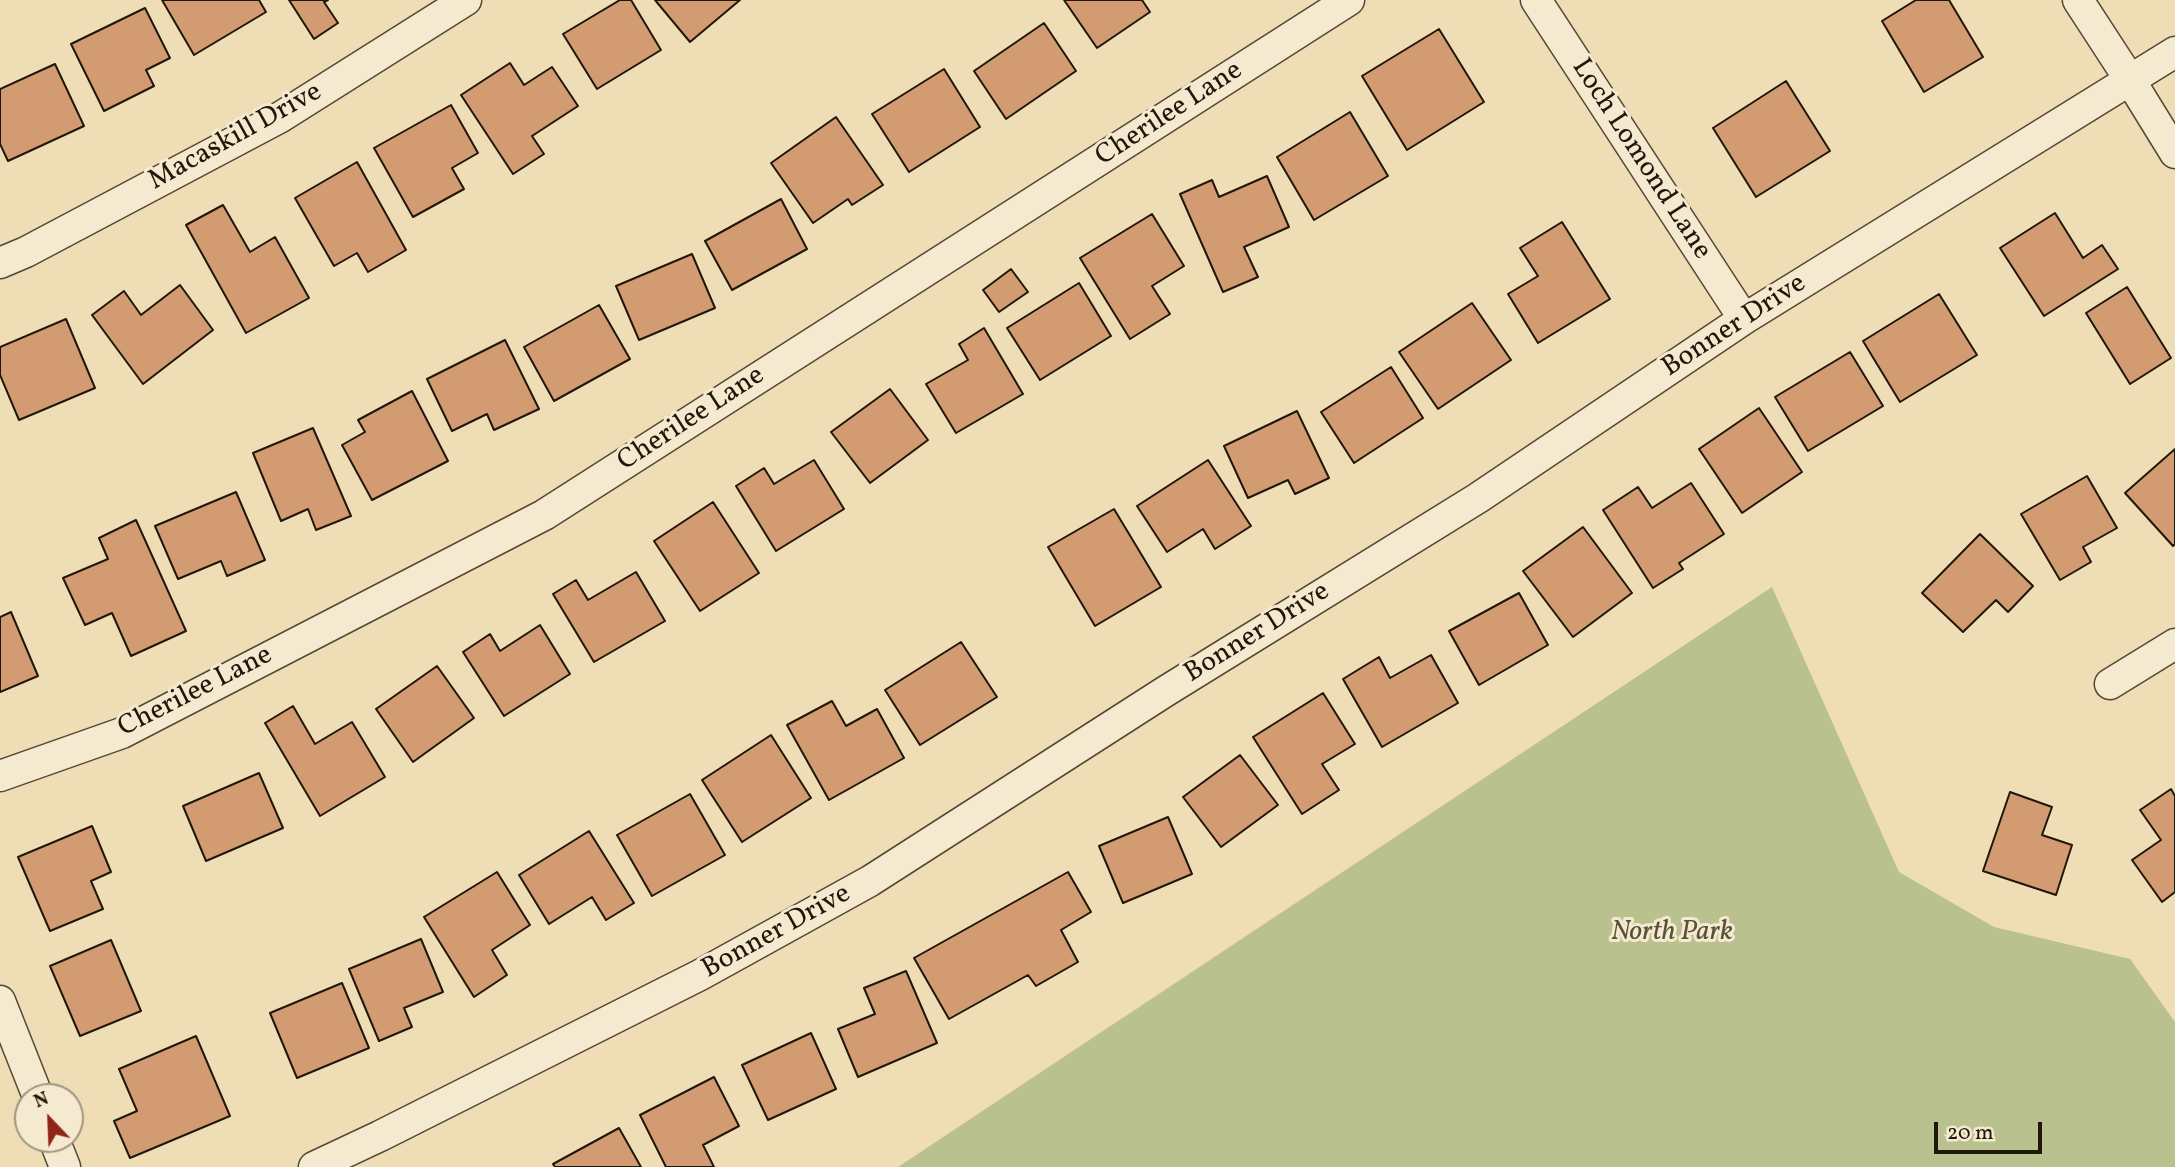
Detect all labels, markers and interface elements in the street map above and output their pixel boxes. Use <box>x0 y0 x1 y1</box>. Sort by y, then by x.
street label: Loch Lomond Lane <box>1563 53 1717 267</box>
street label: Cherilee Lane <box>1090 55 1250 175</box>
street label: Macaskill Drive <box>144 77 328 199</box>
street label: Bonner Drive <box>1657 268 1813 386</box>
street label: Cherilee Lane <box>612 360 772 480</box>
street label: Bonner Drive <box>1179 576 1337 692</box>
street label: Cherilee Lane <box>113 640 279 746</box>
street label: Bonner Drive <box>697 878 857 988</box>
park label: North Park <box>1611 917 1733 951</box>
north arrow <box>14 1083 84 1153</box>
text: N <box>30 1086 53 1115</box>
scale bar <box>1937 1108 2046 1152</box>
text: 20 m <box>1947 1119 1993 1148</box>

